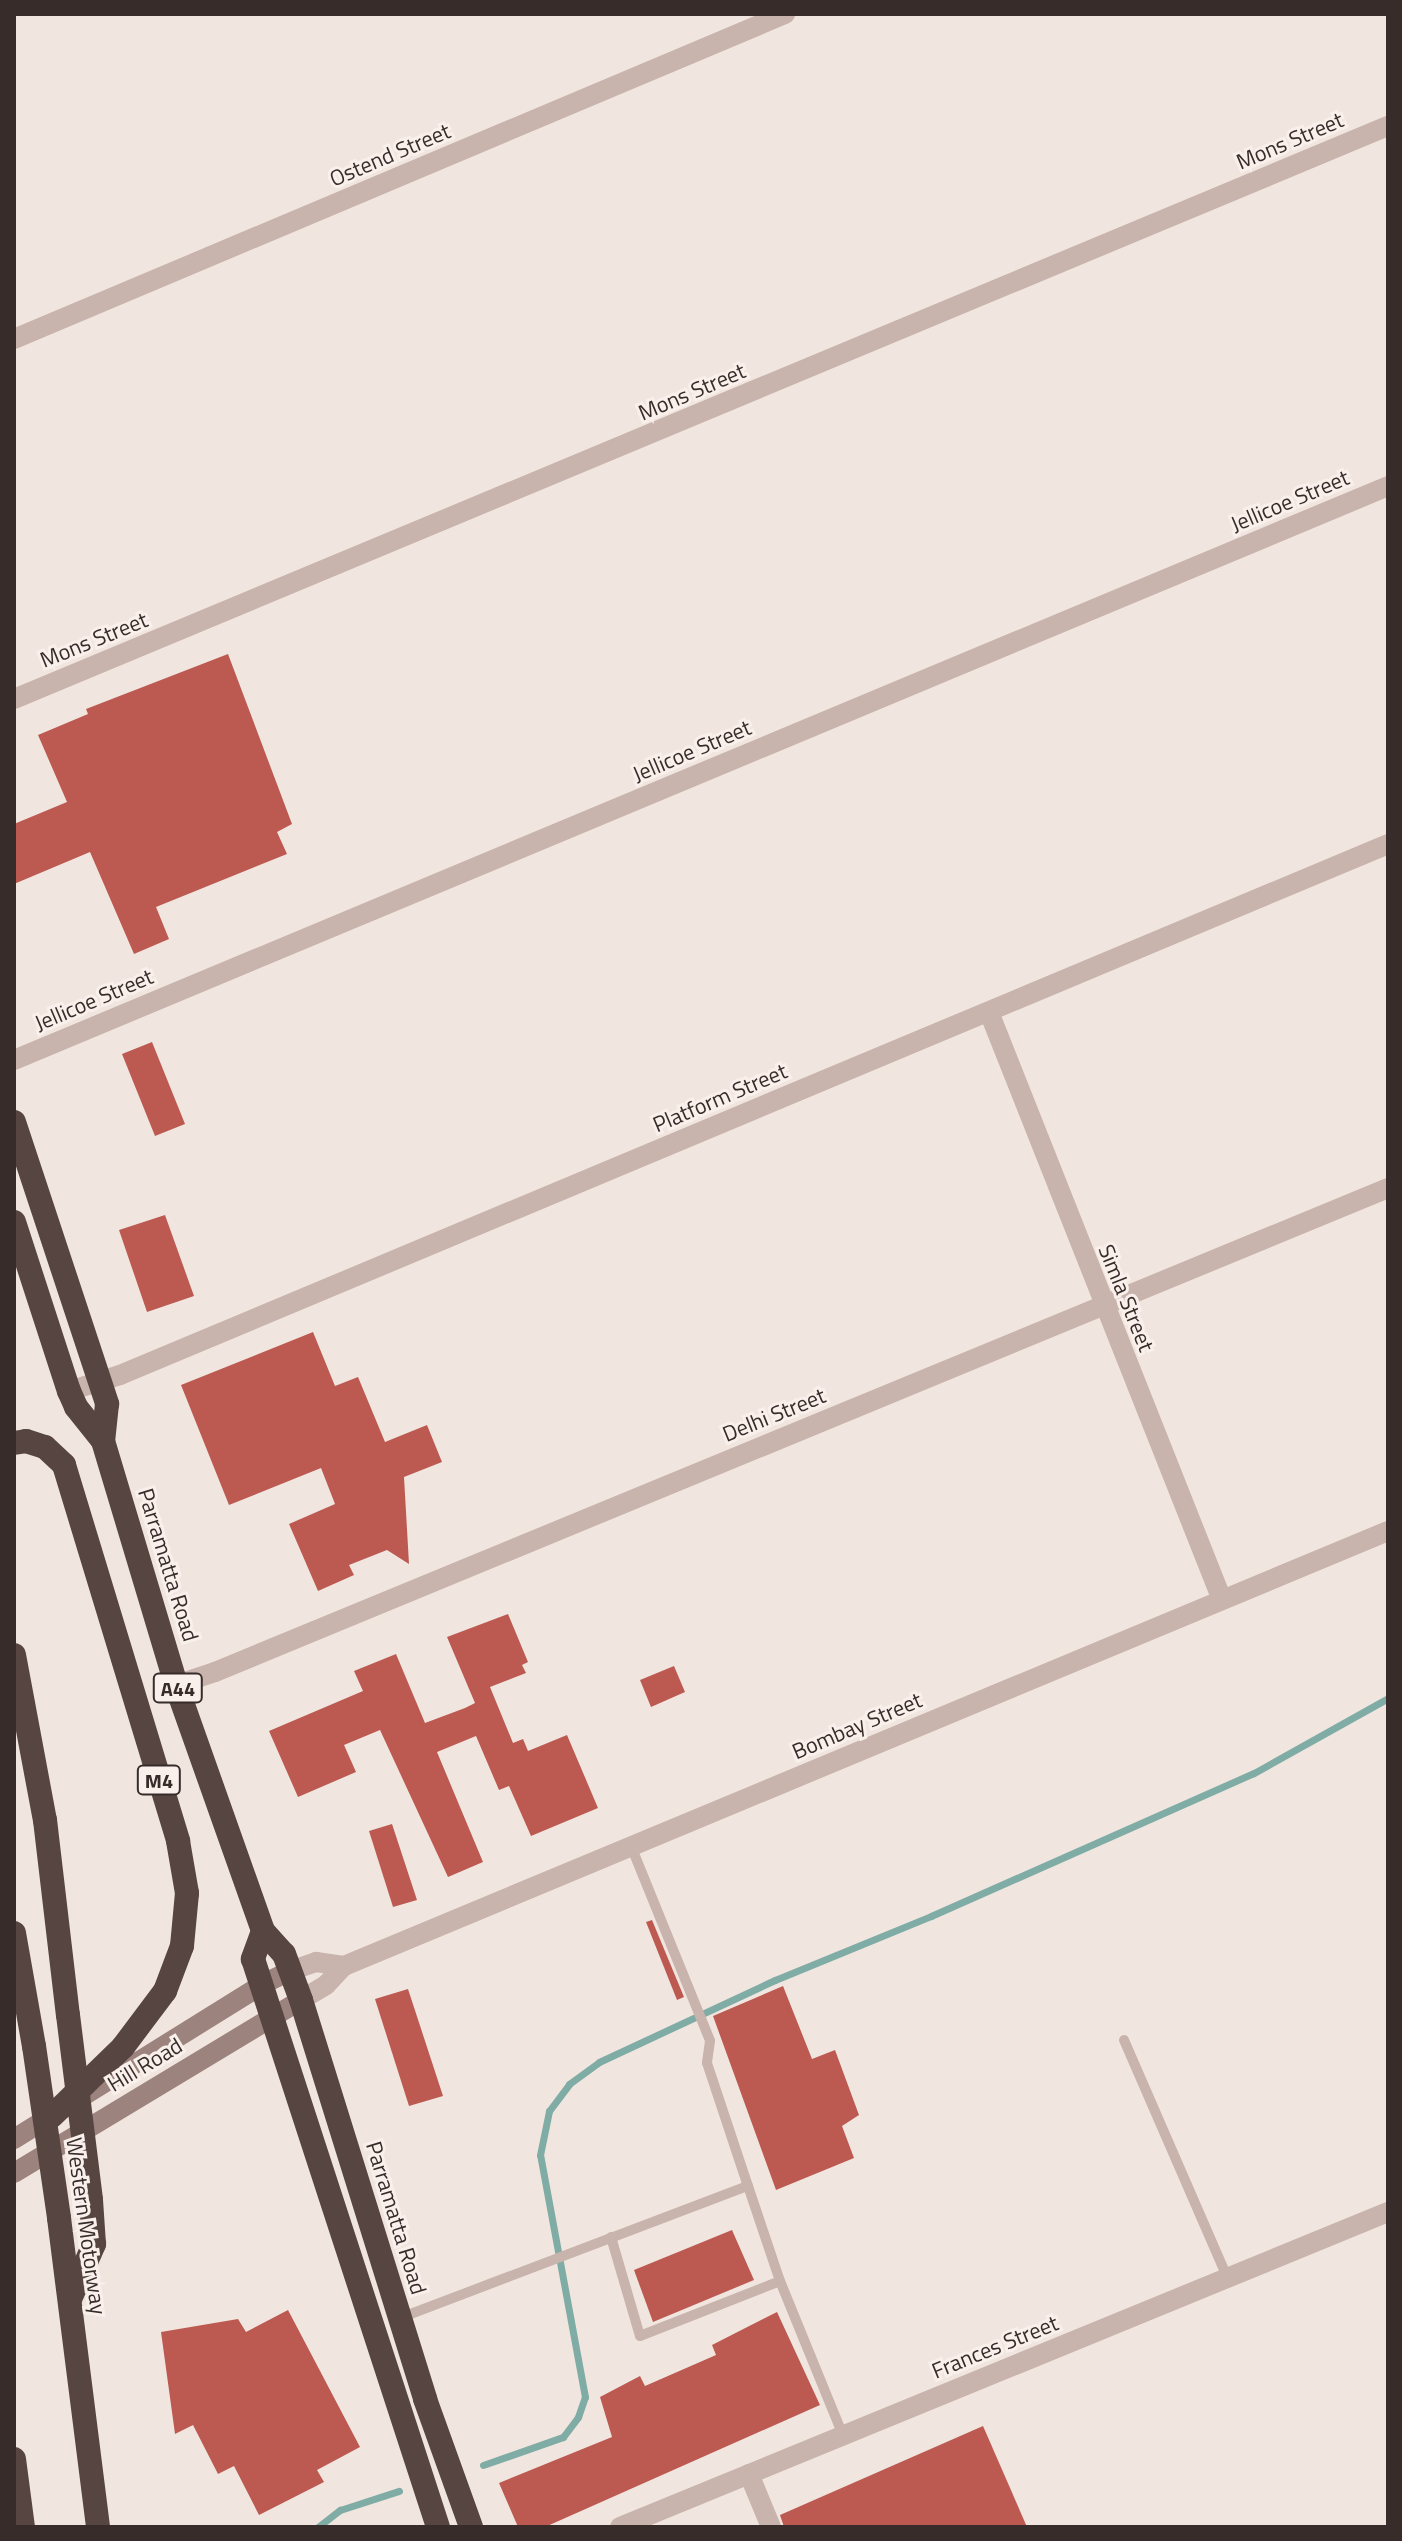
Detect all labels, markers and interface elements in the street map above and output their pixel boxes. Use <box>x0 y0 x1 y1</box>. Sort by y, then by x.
street label: Mons Street <box>1233 107 1347 175</box>
street label: Ostend Street <box>326 118 454 192</box>
street label: Mons Street <box>635 358 749 426</box>
street label: Jellicoe Street <box>1227 464 1353 538</box>
street label: Mons Street <box>36 606 152 674</box>
street label: Jellicoe Street <box>629 714 755 788</box>
street label: Jellicoe Street <box>31 963 157 1037</box>
street label: Platform Street <box>649 1058 791 1138</box>
street label: Simla Street <box>1093 1241 1159 1355</box>
street label: Delhi Street <box>719 1382 829 1448</box>
street label: Parramatta Road <box>132 1485 204 1645</box>
road number: A44 <box>152 1672 204 1704</box>
street label: Bombay Street <box>788 1687 926 1765</box>
road number: M4 <box>135 1764 183 1796</box>
street label: Hill Road <box>103 2032 187 2098</box>
street label: Western Motorway <box>61 2136 111 2316</box>
street label: Parramatta Road <box>360 2138 432 2298</box>
street label: Frances Street <box>928 2310 1062 2384</box>

